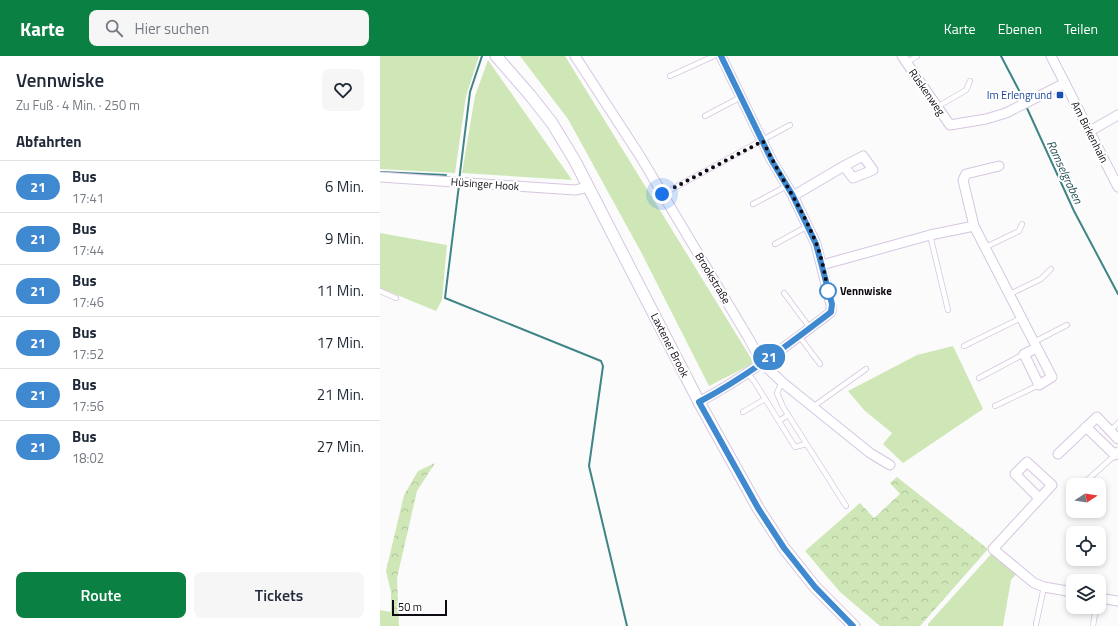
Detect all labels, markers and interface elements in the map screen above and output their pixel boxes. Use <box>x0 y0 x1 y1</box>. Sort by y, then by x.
search box <box>89 10 369 46</box>
text: Karte <box>20 14 65 43</box>
icon: search <box>103 17 125 39</box>
text: Hier suchen <box>135 17 209 40</box>
text: Karte <box>944 18 976 39</box>
text: Ebenen <box>998 18 1042 39</box>
text: Teilen <box>1064 18 1098 39</box>
text: Vennwiske <box>16 65 104 94</box>
street label: Rüskenweg <box>905 65 949 119</box>
button: heart <box>322 69 364 111</box>
place label: Im Erlengrund <box>987 87 1052 103</box>
marker: Im Erlengrund <box>1055 90 1065 100</box>
text: Zu Fuß · 4 Min. · 250 m <box>16 95 140 115</box>
street label: Am Birkenhain <box>1068 98 1112 166</box>
text: Abfahrten <box>16 130 82 153</box>
water label: Ramselgraben <box>1042 137 1088 208</box>
text: Bus <box>72 165 97 188</box>
street label: Hüsinger Hook <box>450 174 520 194</box>
text: 6 Min. <box>325 175 364 198</box>
text: 21 <box>30 176 46 197</box>
your location <box>652 184 672 204</box>
text: 17:41 <box>72 188 104 208</box>
text: Bus <box>72 217 97 240</box>
text: 9 Min. <box>325 227 364 250</box>
text: 21 <box>30 228 46 249</box>
text: 17:44 <box>72 240 104 260</box>
street label: Brookstraße <box>691 249 735 307</box>
text: Bus <box>72 269 97 292</box>
text: 11 Min. <box>317 279 364 302</box>
text: 21 <box>30 280 46 301</box>
marker: Vennwiske <box>819 282 837 300</box>
place label: Vennwiske <box>840 283 892 299</box>
text: 17:46 <box>72 292 104 312</box>
street label: Laxtener Brook <box>647 310 693 381</box>
text: Bus <box>72 321 97 344</box>
text: 17 Min. <box>317 331 364 354</box>
text: 21 <box>30 332 46 353</box>
text: 17:52 <box>72 344 104 364</box>
line badge: 21 <box>751 344 787 370</box>
text: 21 <box>761 346 777 367</box>
text: Bus <box>72 373 97 396</box>
text: 21 Min. <box>317 383 364 406</box>
text: 21 <box>30 384 46 405</box>
text: 17:56 <box>72 396 104 416</box>
text: Bus <box>72 425 97 448</box>
text: 27 Min. <box>317 435 364 458</box>
text: 21 <box>30 436 46 457</box>
text: 18:02 <box>72 448 104 468</box>
north arrow <box>1066 478 1106 518</box>
map controls <box>1066 478 1106 614</box>
button: locate <box>1066 526 1106 566</box>
button: Route <box>16 572 186 618</box>
button: Tickets <box>194 572 364 618</box>
button: layers <box>1066 574 1106 614</box>
scale bar <box>392 598 447 617</box>
text: 50 m <box>398 599 422 615</box>

